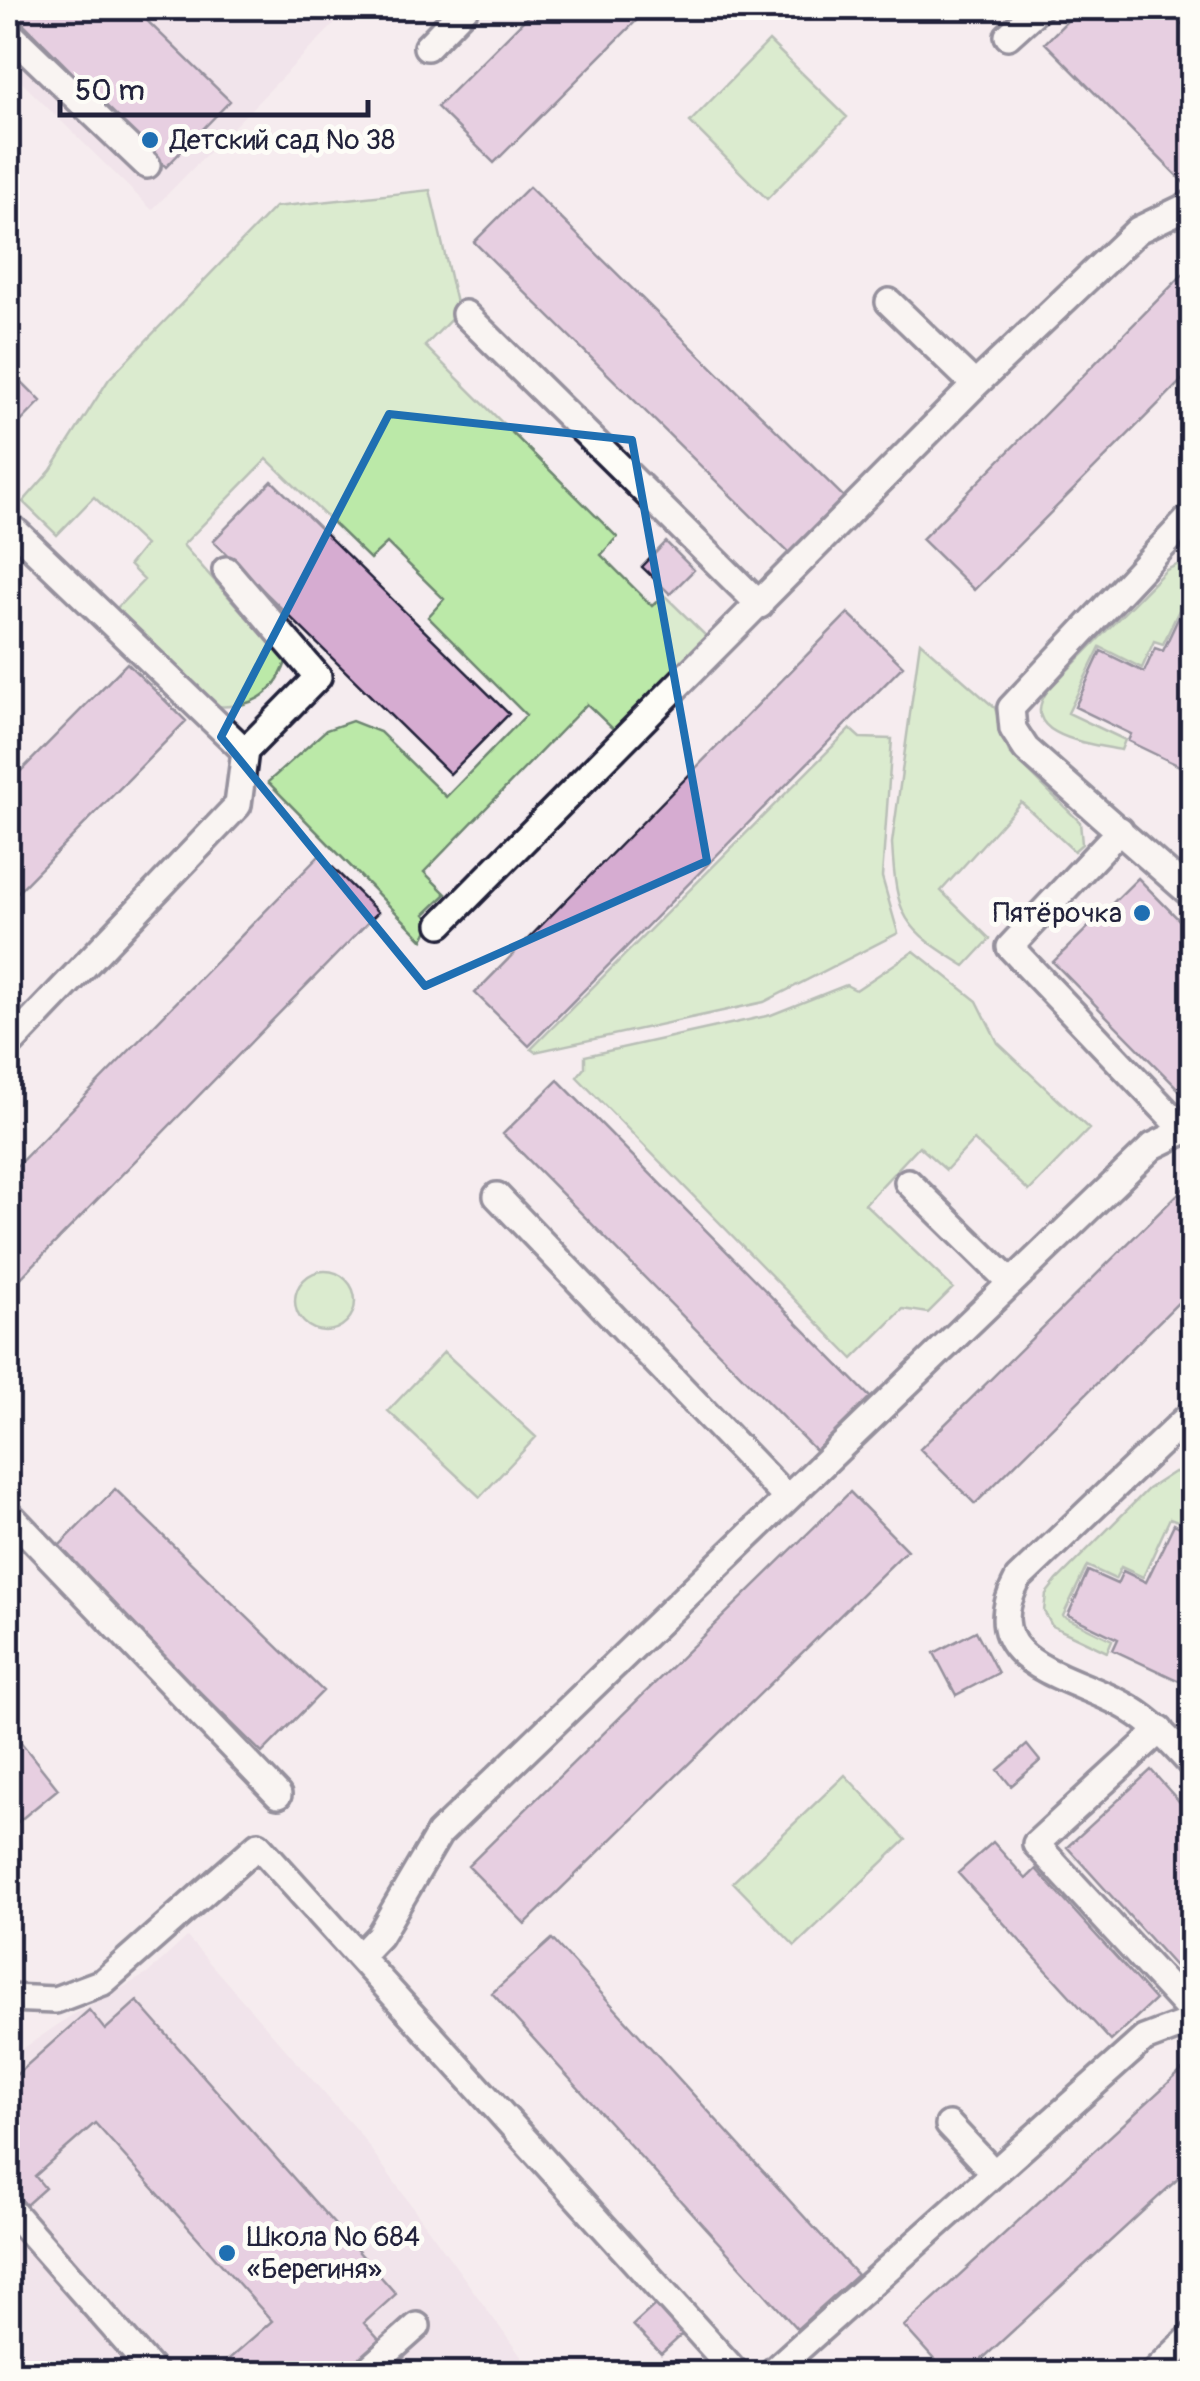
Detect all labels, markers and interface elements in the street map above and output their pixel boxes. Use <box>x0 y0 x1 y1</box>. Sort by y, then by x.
scale bar <box>60 55 368 117</box>
text: 50 m <box>75 72 145 109</box>
place label: Детский сад № 38 <box>169 123 395 158</box>
marker: Детский сад № 38 <box>139 129 161 151</box>
place label: Пятёрочка <box>993 896 1122 931</box>
marker: Пятёрочка <box>1131 902 1153 924</box>
place label: Школа № 684 «Берегиня» <box>247 2220 420 2287</box>
marker: Школа № 684 «Берегиня» <box>216 2242 238 2264</box>

